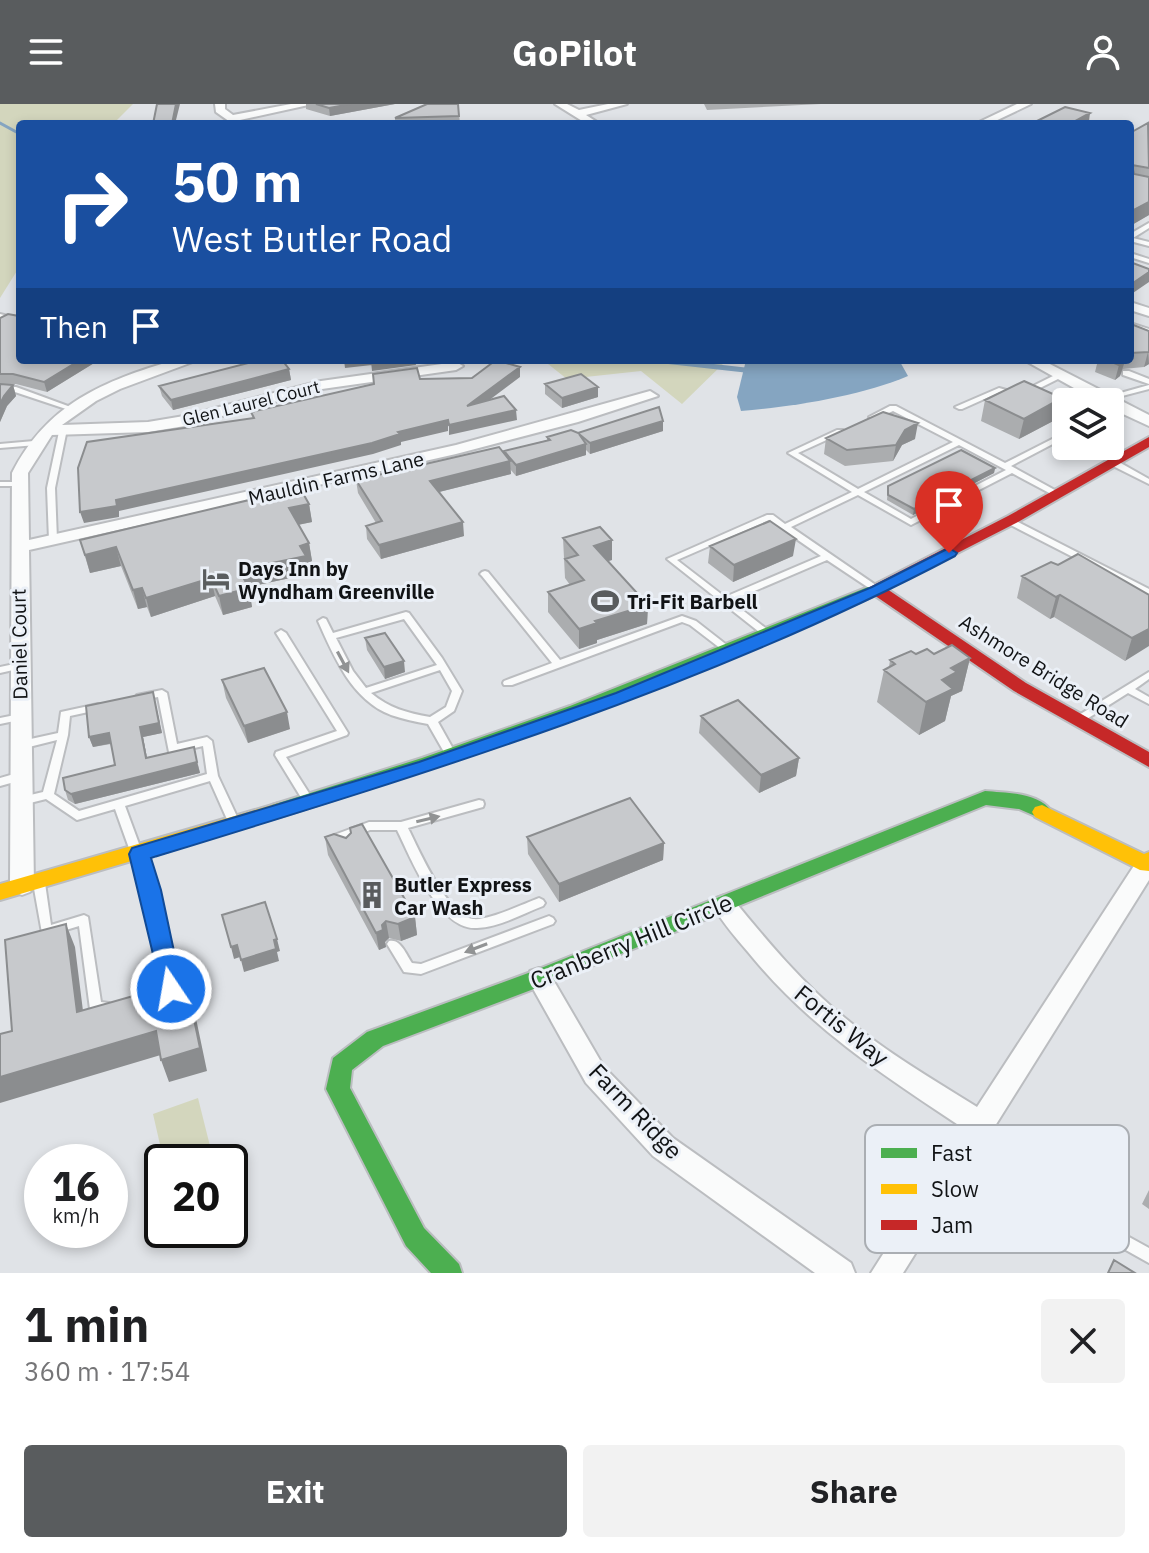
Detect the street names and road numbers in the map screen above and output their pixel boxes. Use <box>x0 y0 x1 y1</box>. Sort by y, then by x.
street label: Glen Laurel Court <box>180 375 322 431</box>
street label: Mauldin Farms Lane <box>245 445 427 511</box>
street label: Daniel Court <box>5 588 33 700</box>
street label: Ashmore Bridge Road <box>954 608 1134 734</box>
street label: Cranberry Hill Circle <box>525 886 737 996</box>
street label: Fortis Way <box>788 977 896 1073</box>
street label: Farm Ridge <box>582 1056 690 1166</box>

